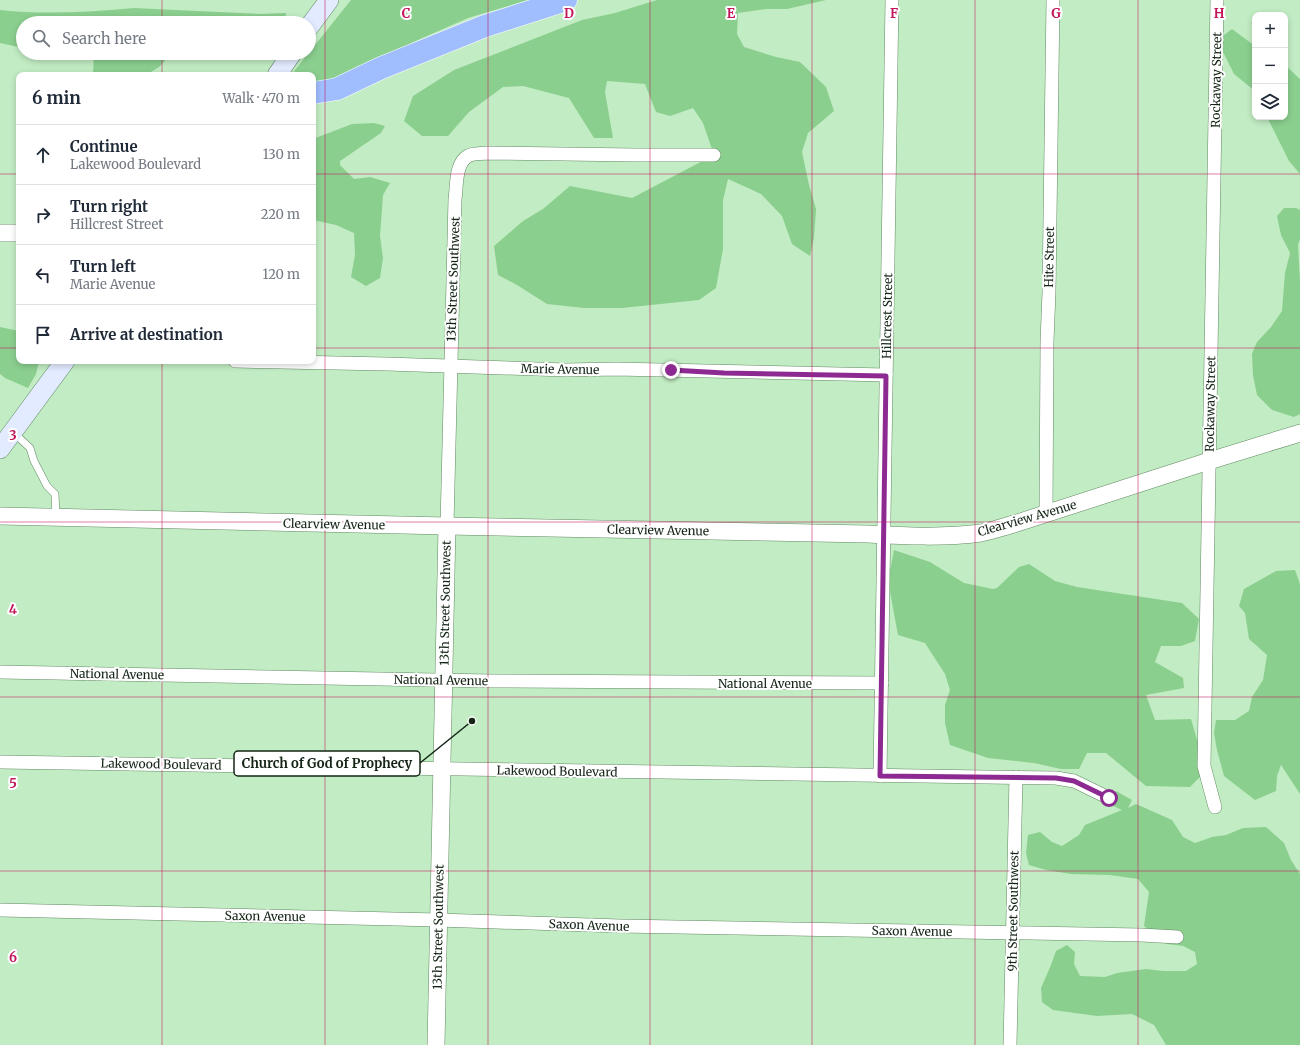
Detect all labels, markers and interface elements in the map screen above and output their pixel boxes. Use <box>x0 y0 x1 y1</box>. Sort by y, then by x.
text: C <box>402 5 411 22</box>
text: D <box>564 5 574 22</box>
text: E <box>727 5 736 22</box>
text: F <box>890 5 898 22</box>
text: G <box>1051 5 1061 22</box>
text: H <box>1214 5 1225 22</box>
map controls <box>1252 12 1288 120</box>
button: + <box>1252 12 1288 48</box>
search box <box>16 16 316 60</box>
icon: search <box>30 27 52 49</box>
text: Search here <box>62 29 146 48</box>
street label: Rockaway Street <box>1208 32 1224 128</box>
button: − <box>1252 48 1288 84</box>
button: layers <box>1252 84 1288 120</box>
text: 6 min <box>32 87 81 109</box>
text: Walk · 470 m <box>222 90 300 107</box>
text: Continue <box>70 137 138 156</box>
icon: ahead <box>32 144 54 166</box>
text: 130 m <box>263 146 300 163</box>
text: Lakewood Boulevard <box>70 156 201 173</box>
text: Turn right <box>70 197 148 216</box>
icon: right <box>32 204 54 226</box>
text: 220 m <box>261 206 300 223</box>
text: Hillcrest Street <box>70 216 163 233</box>
street label: 13th Street Southwest <box>443 216 463 342</box>
street label: Hite Street <box>1041 226 1057 288</box>
text: Turn left <box>70 257 136 276</box>
icon: left <box>32 264 54 286</box>
text: 120 m <box>262 266 300 283</box>
street label: Hillcrest Street <box>879 273 895 359</box>
text: Marie Avenue <box>70 276 155 293</box>
icon: arrive <box>32 324 54 346</box>
text: Arrive at destination <box>70 325 223 344</box>
street label: Rockaway Street <box>1202 356 1218 452</box>
street label: Marie Avenue <box>520 361 600 377</box>
route end <box>662 361 680 379</box>
text: 3 <box>9 427 17 444</box>
street label: Clearview Avenue <box>976 497 1078 539</box>
street label: Clearview Avenue <box>283 516 385 532</box>
street label: Clearview Avenue <box>607 522 709 538</box>
street label: 13th Street Southwest <box>436 540 454 666</box>
text: 4 <box>9 601 18 618</box>
street label: National Avenue <box>70 666 164 682</box>
street label: National Avenue <box>394 672 488 688</box>
street label: National Avenue <box>718 676 812 691</box>
callout: Church of God of Prophecy <box>234 751 420 776</box>
street label: Lakewood Boulevard <box>100 755 222 773</box>
text: Church of God of Prophecy <box>242 755 413 772</box>
street label: Lakewood Boulevard <box>496 762 618 780</box>
text: 5 <box>9 775 17 792</box>
route start <box>1100 789 1118 807</box>
street label: 9th Street Southwest <box>1004 850 1022 972</box>
street label: 13th Street Southwest <box>429 864 447 990</box>
street label: Saxon Avenue <box>225 908 305 924</box>
street label: Saxon Avenue <box>548 916 630 934</box>
street label: Saxon Avenue <box>872 923 952 939</box>
text: 6 <box>9 949 17 966</box>

